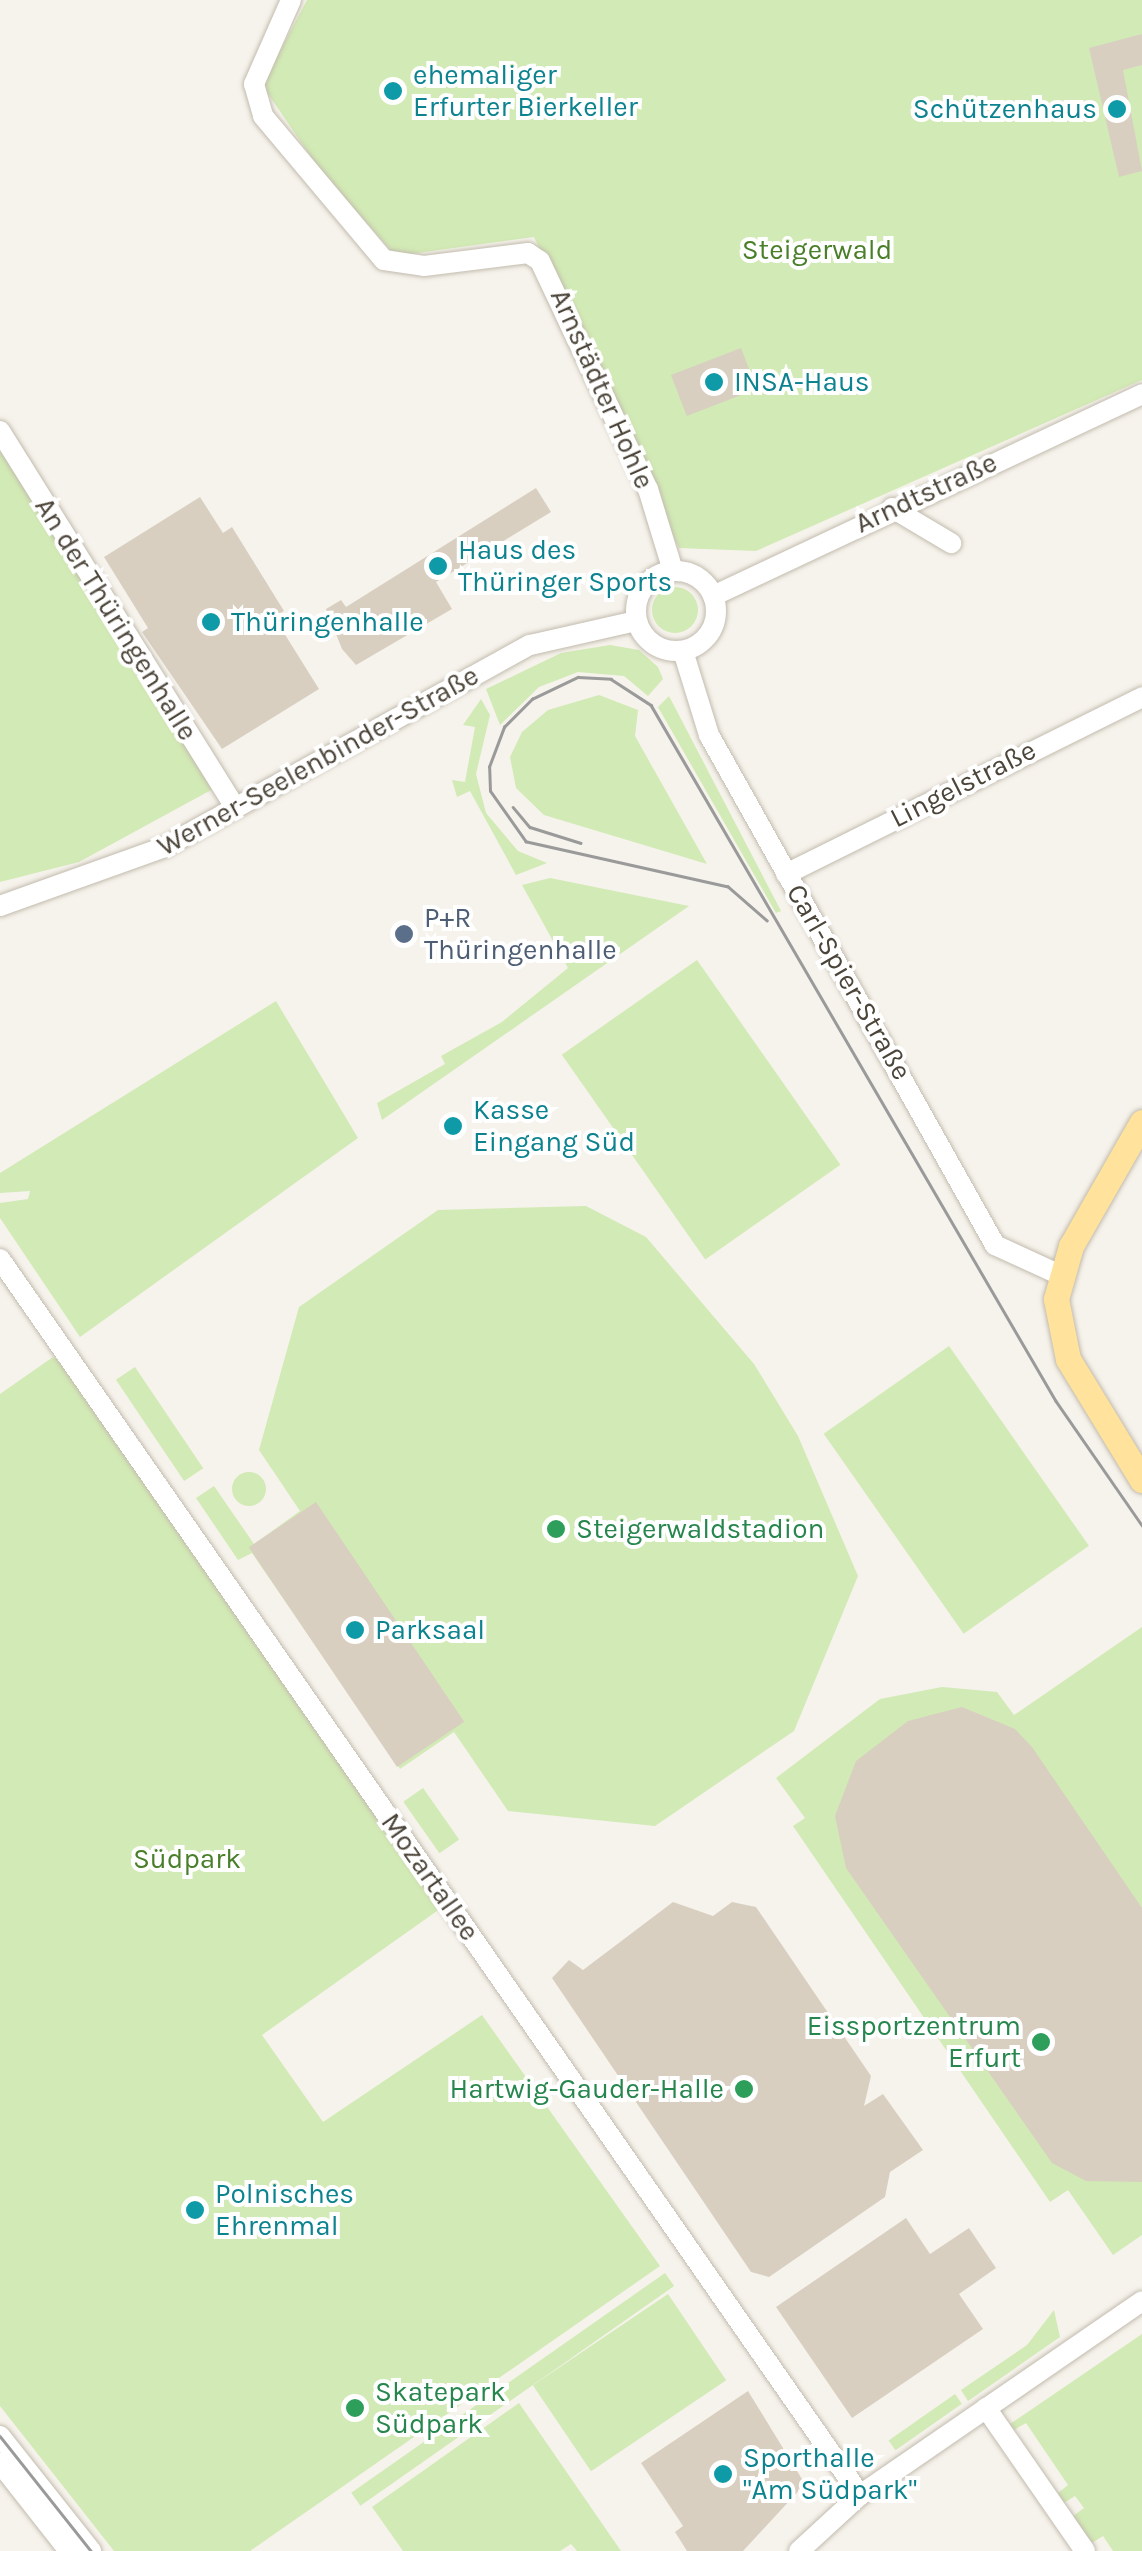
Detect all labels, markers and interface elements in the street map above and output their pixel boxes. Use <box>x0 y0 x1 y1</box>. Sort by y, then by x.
place label: ehemaliger Erfurter Bierkeller <box>413 58 638 124</box>
marker: ehemaliger Erfurter Bierkeller <box>382 80 404 102</box>
place label: Schützenhaus <box>913 92 1097 126</box>
marker: Schützenhaus <box>1106 98 1128 120</box>
park label: Steigerwald <box>742 233 892 267</box>
street label: Arnstädter Hohle <box>543 284 661 494</box>
place label: INSA-Haus <box>734 365 870 399</box>
marker: INSA-Haus <box>703 371 725 393</box>
street label: Arndtstraße <box>850 446 1002 540</box>
street label: An der Thüringenhalle <box>28 491 204 747</box>
place label: Haus des Thüringer Sports <box>458 533 672 599</box>
marker: Haus des Thüringer Sports <box>427 555 449 577</box>
place label: Thüringenhalle <box>231 605 424 639</box>
marker: Thüringenhalle <box>200 611 222 633</box>
street label: Werner-Seelenbinder-Straße <box>152 659 484 863</box>
street label: Lingelstraße <box>885 733 1041 835</box>
street label: Carl-Spier-Straße <box>779 878 919 1086</box>
place label: P+R Thüringenhalle <box>424 901 617 967</box>
marker: P+R Thüringenhalle <box>393 923 415 945</box>
place label: Kasse Eingang Süd <box>473 1093 635 1159</box>
marker: Kasse Eingang Süd <box>442 1115 464 1137</box>
place label: Steigerwaldstadion <box>576 1512 824 1546</box>
marker: Steigerwaldstadion <box>545 1518 567 1540</box>
place label: Parksaal <box>375 1613 485 1647</box>
marker: Parksaal <box>344 1619 366 1641</box>
street label: Mozartallee <box>374 1807 486 1947</box>
park label: Südpark <box>133 1842 241 1876</box>
place label: Eissportzentrum Erfurt <box>807 2009 1021 2075</box>
marker: Eissportzentrum Erfurt <box>1030 2031 1052 2053</box>
place label: Hartwig-Gauder-Halle <box>450 2072 724 2106</box>
marker: Hartwig-Gauder-Halle <box>733 2078 755 2100</box>
place label: Polnisches Ehrenmal <box>215 2177 354 2243</box>
marker: Polnisches Ehrenmal <box>184 2199 206 2221</box>
place label: Skatepark Südpark <box>375 2375 506 2441</box>
marker: Skatepark Südpark <box>344 2397 366 2419</box>
place label: Sporthalle "Am Südpark" <box>743 2441 917 2507</box>
marker: Sporthalle "Am Südpark" <box>712 2463 734 2485</box>

